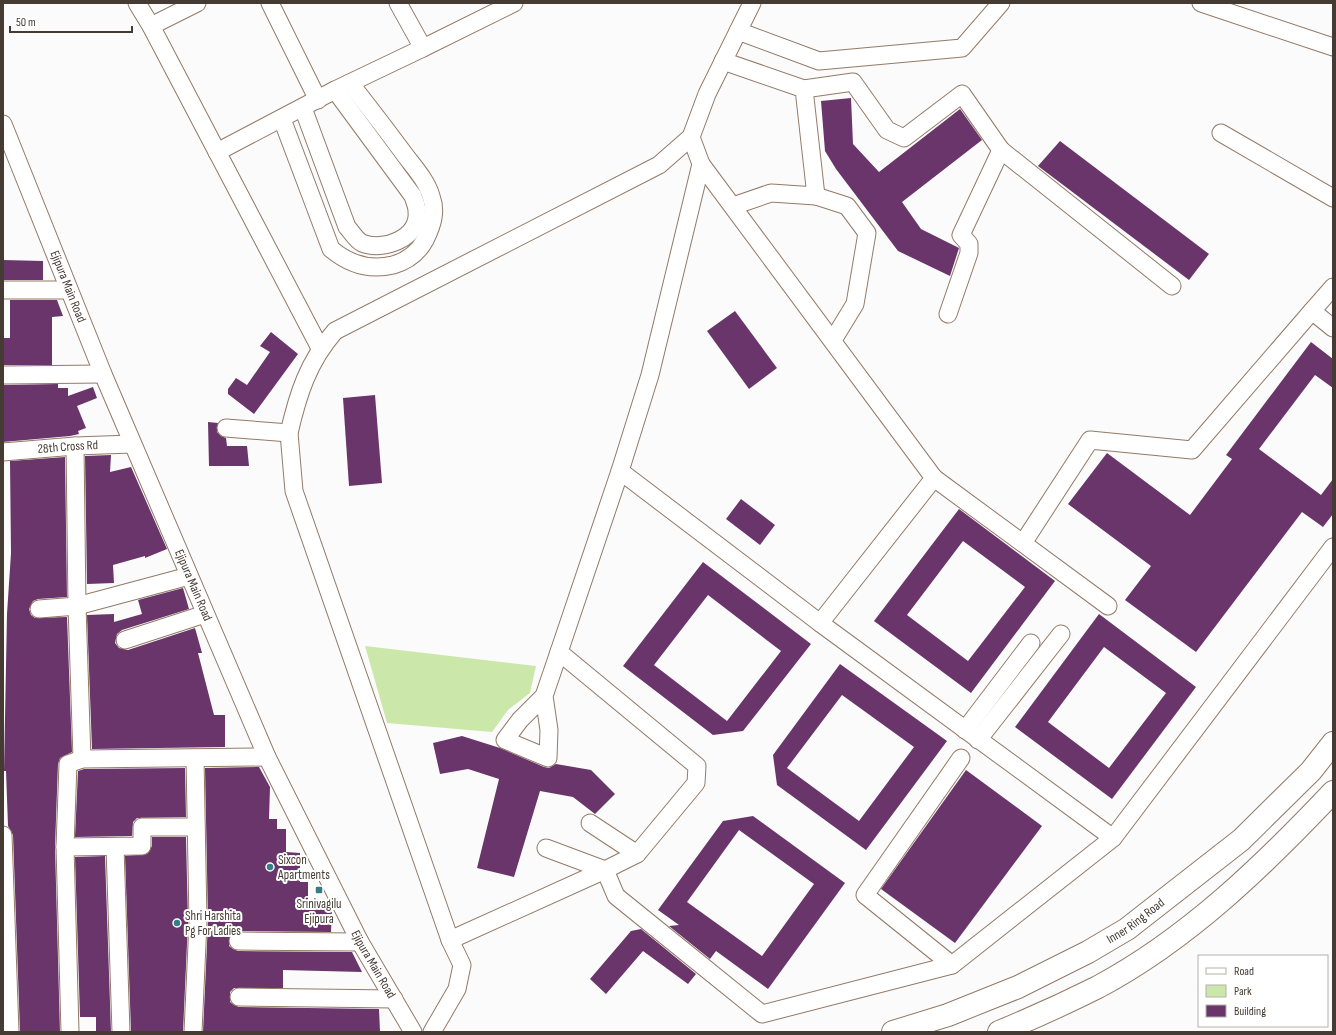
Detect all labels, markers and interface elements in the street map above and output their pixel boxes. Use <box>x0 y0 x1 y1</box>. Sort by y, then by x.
scale bar <box>10 8 132 34</box>
text: 50 m <box>16 15 36 30</box>
street label: Ejipura Main Road <box>46 248 90 325</box>
street label: 28th Cross Rd <box>37 437 98 457</box>
street label: Ejipura Main Road <box>171 547 216 623</box>
place label: Sixcon Apartments <box>277 852 330 883</box>
marker: Sixcon Apartments <box>265 862 275 872</box>
marker: Srinivagilu Ejipura <box>314 885 324 895</box>
street label: Inner Ring Road <box>1104 895 1168 947</box>
place label: Srinivagilu Ejipura <box>297 896 342 927</box>
place label: Shri Harshita Pg For Ladies <box>185 908 241 939</box>
marker: Shri Harshita Pg For Ladies <box>172 918 182 928</box>
street label: Ejipura Main Road <box>347 928 399 1001</box>
legend <box>1198 955 1328 1027</box>
text: Road <box>1234 964 1254 979</box>
text: Park <box>1234 984 1252 999</box>
text: Building <box>1234 1004 1266 1019</box>

